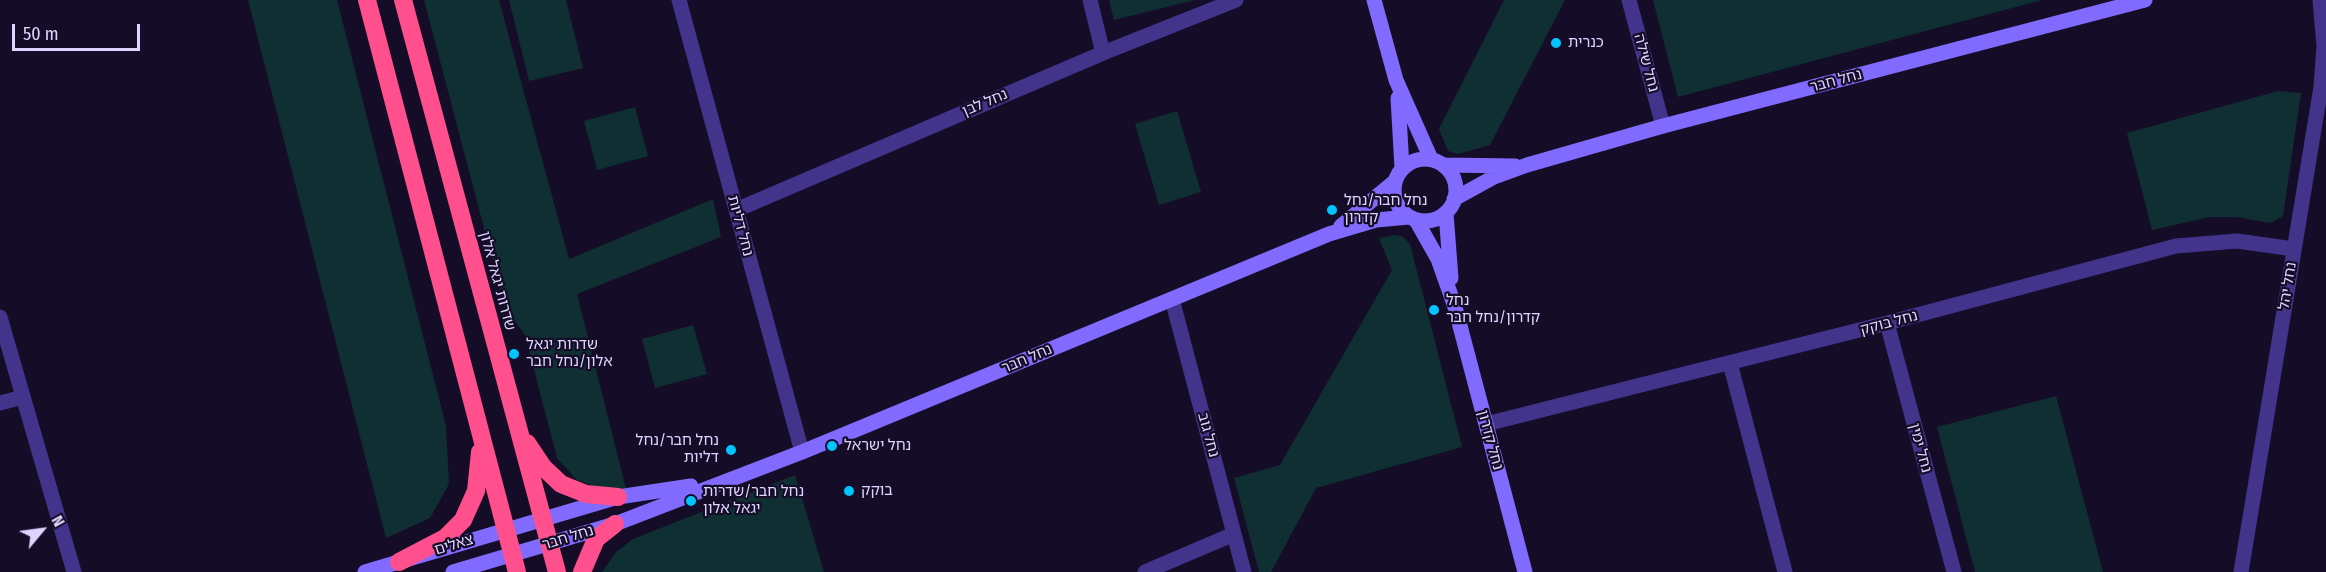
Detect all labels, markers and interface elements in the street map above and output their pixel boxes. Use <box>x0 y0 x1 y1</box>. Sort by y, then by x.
scale bar <box>15 12 142 50</box>
text: 50 m <box>23 23 59 45</box>
street label: נחל שילה <box>1630 32 1662 94</box>
place label: כנרית <box>1568 34 1604 52</box>
marker: כנרית <box>1549 36 1563 50</box>
street label: נחל חבר <box>1808 65 1864 97</box>
street label: נחל לבן <box>960 85 1010 121</box>
place label: נחל חבר/נחל קדרון <box>1344 192 1427 227</box>
street label: נחל דליות <box>723 194 757 258</box>
marker: נחל חבר/נחל קדרון <box>1325 203 1339 217</box>
street label: שדרות יגאל אלון <box>475 229 519 333</box>
street label: נחל יהל <box>2275 261 2301 311</box>
place label: נחל קדרון/נחל חבר <box>1446 292 1540 327</box>
marker: נחל קדרון/נחל חבר <box>1427 303 1441 317</box>
street label: נחל בוקק <box>1858 307 1920 339</box>
place label: שדרות יגאל אלון/נחל חבר <box>526 336 613 371</box>
street label: נחל חבר <box>999 340 1055 378</box>
marker: שדרות יגאל אלון/נחל חבר <box>507 347 521 361</box>
street label: נחל קדרון <box>1473 408 1507 472</box>
street label: נחל גוב <box>1193 411 1223 459</box>
street label: נחל ימין <box>1905 421 1935 475</box>
place label: נחל חבר/נחל דליות <box>636 432 719 467</box>
place label: נחל ישראל <box>844 437 911 455</box>
marker: נחל ישראל <box>825 439 839 453</box>
marker: נחל חבר/נחל דליות <box>724 443 738 457</box>
place label: בוקק <box>861 482 893 500</box>
place label: נחל חבר/שדרות יגאל אלון <box>703 483 804 518</box>
marker: בוקק <box>842 484 856 498</box>
marker: נחל חבר/שדרות יגאל אלון <box>684 494 698 508</box>
north arrow <box>12 500 72 560</box>
text: N <box>48 512 69 530</box>
street label: נחל חבר <box>540 522 596 554</box>
street label: צאלים <box>432 531 476 559</box>

